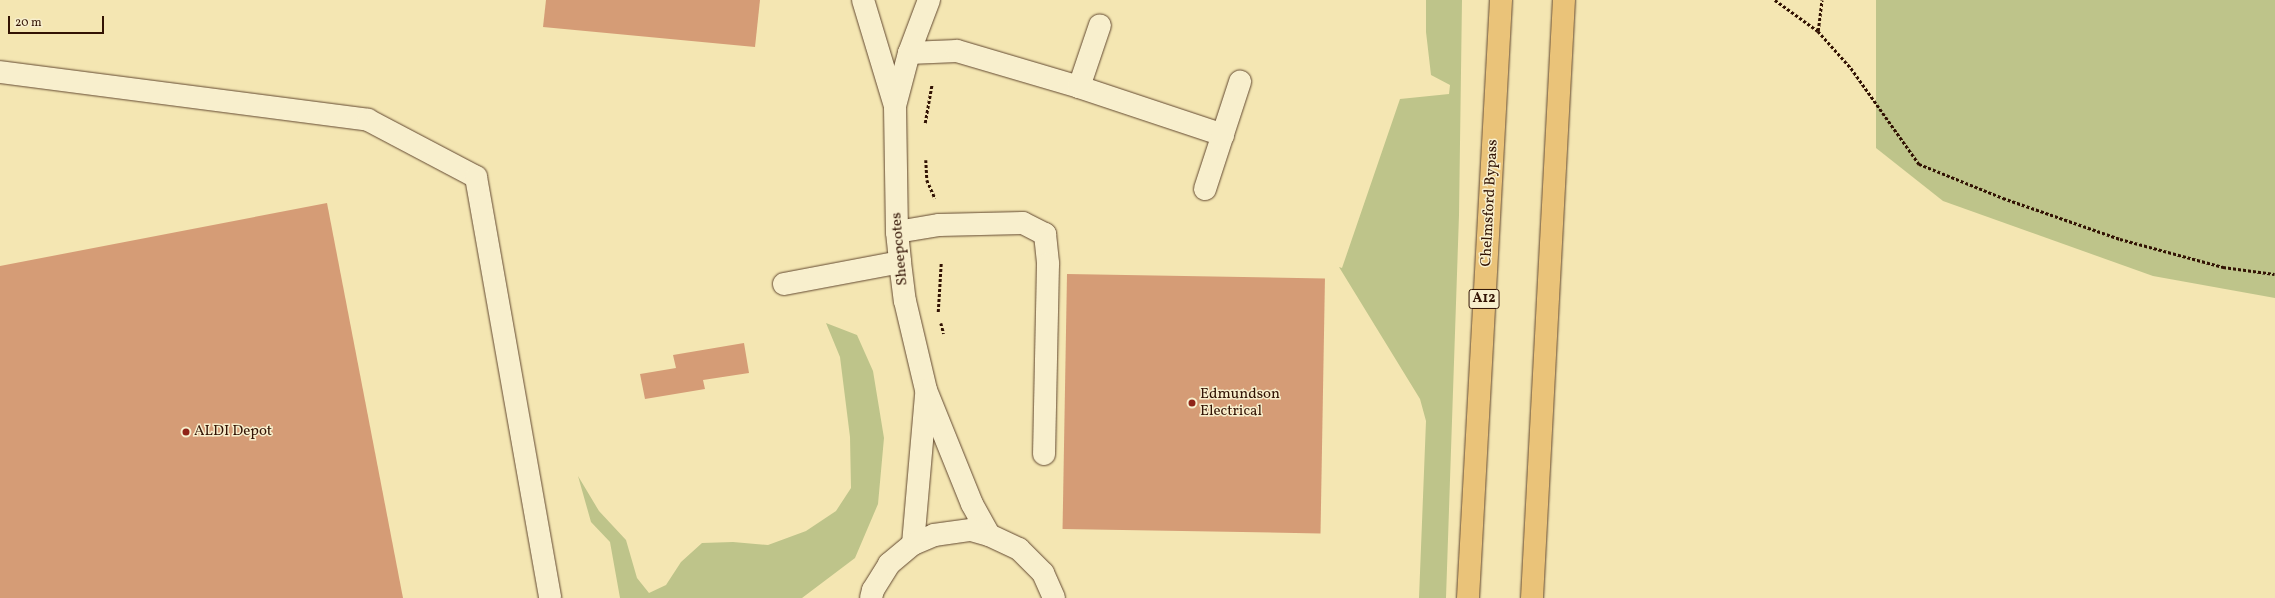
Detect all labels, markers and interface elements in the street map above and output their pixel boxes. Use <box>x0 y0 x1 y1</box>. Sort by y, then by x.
scale bar <box>10 8 106 34</box>
text: 20 m <box>15 15 42 31</box>
street label: Chelmsford Bypass <box>1478 139 1502 267</box>
street label: Sheepcotes <box>888 212 912 286</box>
road number: A12 <box>1468 287 1500 311</box>
place label: Edmundson Electrical <box>1200 385 1280 420</box>
marker: Edmundson Electrical <box>1187 398 1197 408</box>
place label: ALDI Depot <box>194 423 272 441</box>
marker: ALDI Depot <box>181 427 191 437</box>

